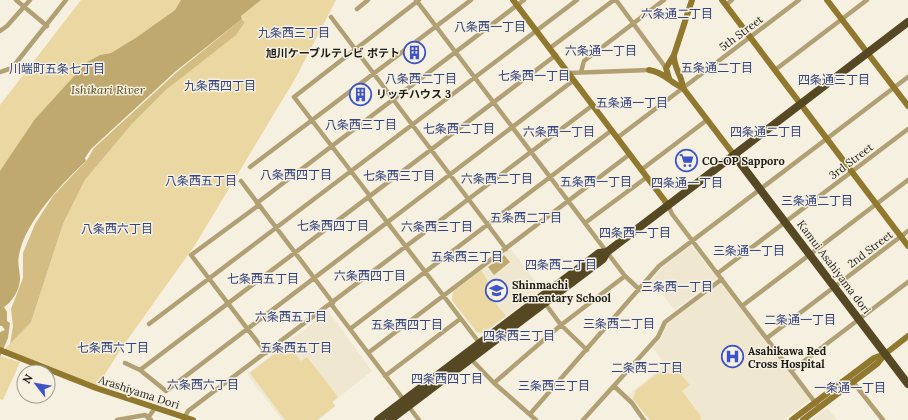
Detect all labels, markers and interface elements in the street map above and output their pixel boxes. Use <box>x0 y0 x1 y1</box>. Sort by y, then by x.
district label: 六条通二丁目 <box>641 6 713 21</box>
street label: 5th Street <box>716 12 766 54</box>
district label: 八条西一丁目 <box>454 19 526 34</box>
district label: 九条西三丁目 <box>258 25 330 40</box>
building icon: 旭川ケーブルテレビ ポテト <box>402 40 428 66</box>
district label: 六条通一丁目 <box>565 43 637 58</box>
place label: 旭川ケーブルテレビ ポテト <box>266 46 400 60</box>
district label: 五条通二丁目 <box>681 60 753 75</box>
district label: 川端町五条七丁目 <box>9 61 105 76</box>
district label: 七条西一丁目 <box>498 68 570 83</box>
district label: 八条西二丁目 <box>385 71 457 86</box>
district label: 四条通三丁目 <box>798 72 870 87</box>
district label: 九条西四丁目 <box>184 78 256 93</box>
building icon: リッチハウス 3 <box>348 81 374 107</box>
water label: Ishikari River <box>71 82 146 97</box>
place label: リッチハウス 3 <box>376 87 451 101</box>
district label: 五条通一丁目 <box>596 95 668 110</box>
district label: 八条西三丁目 <box>325 117 397 132</box>
district label: 七条西二丁目 <box>423 121 495 136</box>
district label: 六条西一丁目 <box>523 124 595 139</box>
district label: 四条通二丁目 <box>730 124 802 139</box>
street label: 3rd Street <box>826 139 876 182</box>
supermarket icon: CO-OP Sapporo <box>673 148 699 174</box>
place label: CO-OP Sapporo <box>702 154 785 168</box>
district label: 八条西四丁目 <box>260 167 332 182</box>
district label: 七条西三丁目 <box>363 168 435 183</box>
district label: 六条西二丁目 <box>461 171 533 186</box>
district label: 八条西五丁目 <box>165 173 237 188</box>
district label: 五条西一丁目 <box>560 174 632 189</box>
district label: 四条通一丁目 <box>651 175 723 190</box>
district label: 三条通二丁目 <box>781 193 853 208</box>
district label: 五条西二丁目 <box>490 210 562 225</box>
street label: Kamui Asahiyama dori <box>794 217 874 317</box>
district label: 七条西四丁目 <box>297 218 369 233</box>
district label: 六条西三丁目 <box>401 219 473 234</box>
district label: 八条西六丁目 <box>81 221 153 236</box>
district label: 四条西一丁目 <box>599 225 671 240</box>
street label: 2nd Street <box>845 227 896 271</box>
district label: 三条通一丁目 <box>713 243 785 258</box>
district label: 五条西三丁目 <box>431 249 503 264</box>
district label: 四条西二丁目 <box>525 257 597 272</box>
district label: 六条西四丁目 <box>334 268 406 283</box>
district label: 七条西五丁目 <box>227 271 299 286</box>
school or university icon: Shinmachi Elementary School <box>484 278 510 304</box>
place label: Shinmachi Elementary School <box>512 278 611 305</box>
district label: 三条西一丁目 <box>641 279 713 294</box>
district label: 六条西五丁目 <box>255 309 327 324</box>
district label: 二条通一丁目 <box>764 312 836 327</box>
district label: 三条西二丁目 <box>583 316 655 331</box>
district label: 五条西四丁目 <box>371 317 443 332</box>
district label: 四条西三丁目 <box>483 328 555 343</box>
district label: 七条西六丁目 <box>77 340 149 355</box>
district label: 五条西五丁目 <box>260 340 332 355</box>
hospital icon: Asahikawa Red Cross Hospital <box>720 344 746 370</box>
place label: Asahikawa Red Cross Hospital <box>748 344 827 371</box>
district label: 二条西二丁目 <box>611 360 683 375</box>
north arrow <box>16 364 56 404</box>
text: N <box>19 371 36 386</box>
district label: 四条西四丁目 <box>411 371 483 386</box>
street label: Arashiyama Dori <box>96 372 181 412</box>
district label: 六条西六丁目 <box>167 377 239 392</box>
district label: 三条西三丁目 <box>518 378 590 393</box>
district label: 一条通一丁目 <box>814 380 886 395</box>

